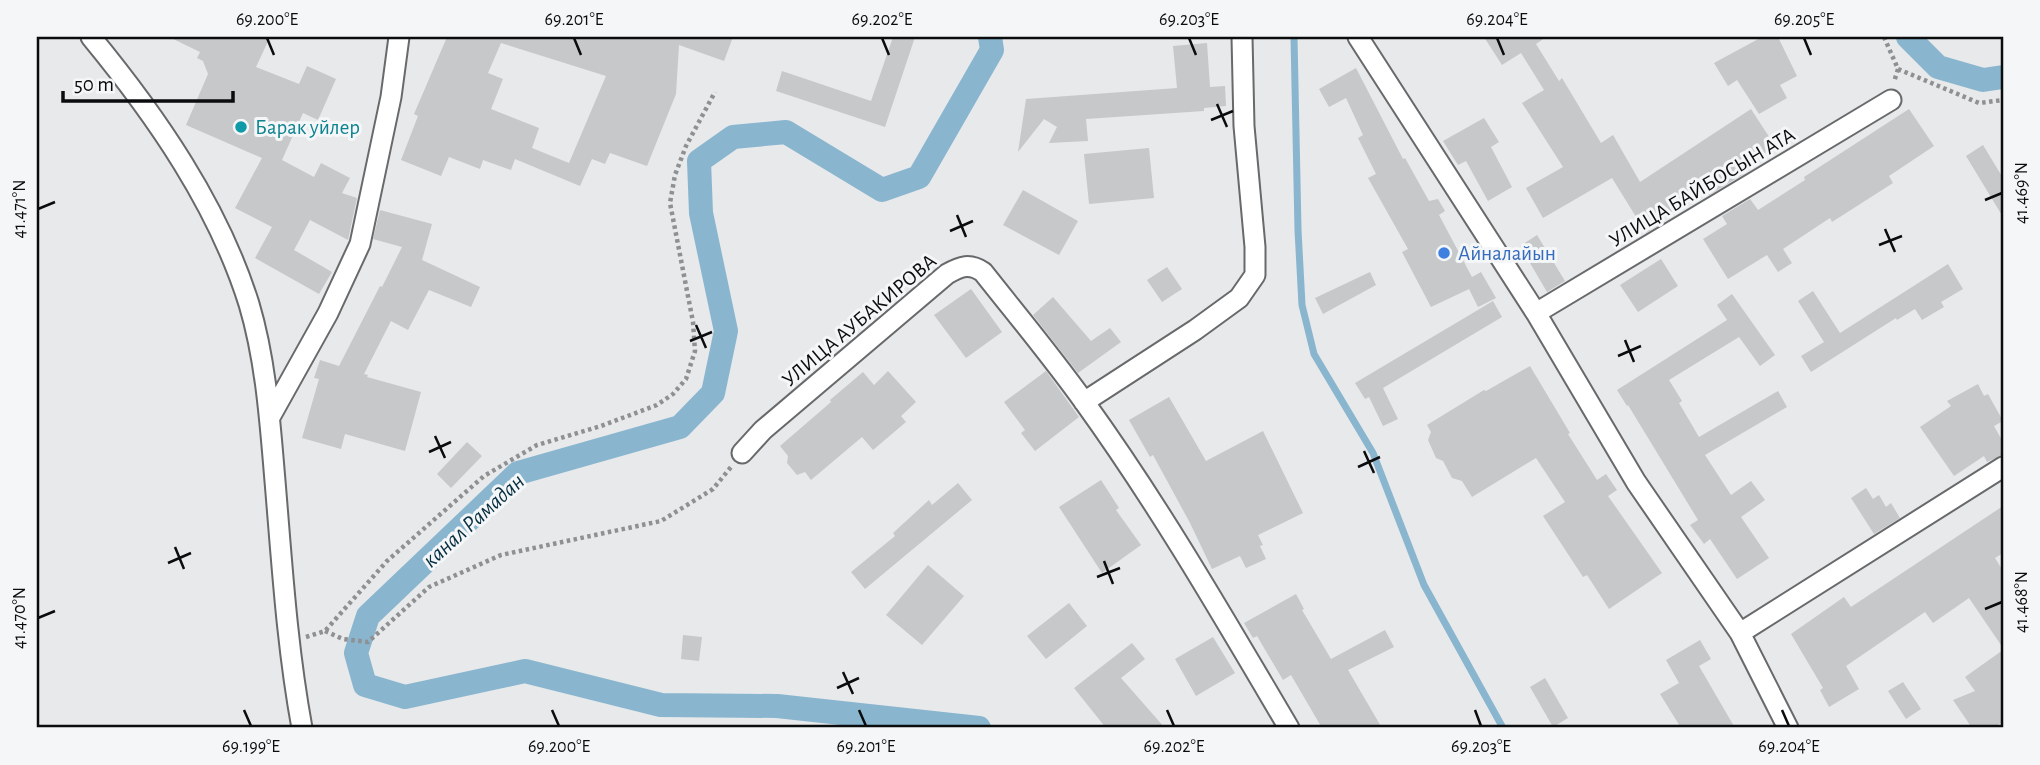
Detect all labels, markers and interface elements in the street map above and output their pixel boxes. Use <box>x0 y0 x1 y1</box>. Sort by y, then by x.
text: 69.200°E <box>236 11 298 29</box>
text: 69.201°E <box>545 11 604 29</box>
text: 69.202°E <box>852 11 913 29</box>
text: 69.203°E <box>1159 11 1219 29</box>
text: 69.204°E <box>1466 11 1528 29</box>
text: 69.205°E <box>1774 11 1834 29</box>
scale bar <box>63 60 233 104</box>
text: 50 m <box>74 74 114 95</box>
place label: Барак уйлер <box>255 117 360 138</box>
marker: Барак уйлер <box>233 119 249 135</box>
street label: УЛИЦА БАЙБОСЫН АТА <box>1605 123 1799 251</box>
text: 41.469°N <box>2013 162 2031 224</box>
text: 41.471°N <box>11 180 29 238</box>
place label: Айналайын <box>1458 243 1556 264</box>
marker: Айналайын <box>1436 245 1452 261</box>
street label: УЛИЦА АУБАКИРОВА <box>778 250 940 391</box>
water label: канал Рамадан <box>419 470 529 572</box>
text: 41.468°N <box>2013 571 2031 633</box>
text: 41.470°N <box>11 587 29 649</box>
text: 69.199°E <box>222 738 280 756</box>
text: 69.200°E <box>528 738 590 756</box>
text: 69.201°E <box>837 738 896 756</box>
text: 69.202°E <box>1144 738 1205 756</box>
text: 69.203°E <box>1451 738 1511 756</box>
text: 69.204°E <box>1758 738 1820 756</box>

